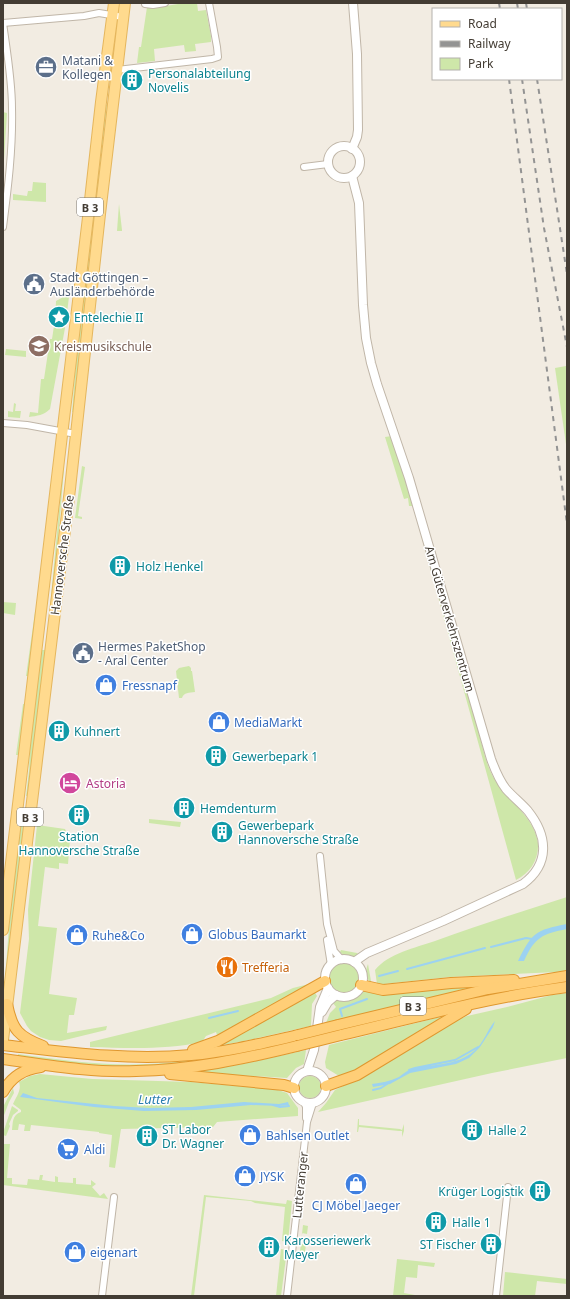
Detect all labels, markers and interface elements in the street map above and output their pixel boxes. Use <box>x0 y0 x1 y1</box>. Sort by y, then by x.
legend <box>432 8 562 80</box>
text: Road <box>468 15 497 32</box>
text: Railway <box>468 35 512 52</box>
place label: Matani & Kollegen <box>62 52 113 83</box>
office icon: Matani & Kollegen <box>33 54 59 80</box>
text: Park <box>468 55 494 72</box>
place label: Personalabteilung Novelis <box>148 65 251 96</box>
building icon: Personalabteilung Novelis <box>119 67 145 93</box>
road number: B 3 <box>77 198 103 216</box>
place label: Stadt Göttingen – Ausländerbehörde <box>50 269 155 300</box>
public building icon: Stadt Göttingen – Ausländerbehörde <box>21 271 47 297</box>
place icon: Entelechie II <box>46 304 72 330</box>
place label: Entelechie II <box>74 309 143 326</box>
school or university icon: Kreismusikschule <box>26 333 52 359</box>
place label: Kreismusikschule <box>54 338 152 355</box>
street label: Hannoversche Straße <box>46 494 78 616</box>
street label: Am Güterverkehrszentrum <box>421 544 479 694</box>
building icon: Holz Henkel <box>107 553 133 579</box>
place label: Holz Henkel <box>136 558 203 575</box>
place label: Hermes PaketShop - Aral Center <box>98 638 206 669</box>
public building icon: Hermes PaketShop - Aral Center <box>70 640 96 666</box>
shop icon: Fressnapf <box>93 672 119 698</box>
place label: Fressnapf <box>122 677 178 694</box>
shop icon: MediaMarkt <box>206 709 232 735</box>
place label: MediaMarkt <box>234 714 303 731</box>
building icon: Kuhnert <box>46 718 72 744</box>
place label: Kuhnert <box>74 723 120 740</box>
building icon: Gewerbepark 1 <box>203 743 229 769</box>
place label: Gewerbepark 1 <box>232 748 318 765</box>
hotel icon: Astoria <box>57 770 83 796</box>
place label: Astoria <box>86 775 126 792</box>
building icon: Hemdenturm <box>171 795 197 821</box>
place label: Hemdenturm <box>200 800 276 817</box>
building icon: Station Hannoversche Straße <box>66 802 92 828</box>
road number: B 3 <box>17 808 43 826</box>
place label: Gewerbepark Hannoversche Straße <box>238 817 359 848</box>
building icon: Gewerbepark Hannoversche Straße <box>209 819 235 845</box>
place label: Station Hannoversche Straße <box>19 828 140 859</box>
shop icon: Globus Baumarkt <box>179 921 205 947</box>
shop icon: Ruhe&Co <box>64 922 90 948</box>
place label: Globus Baumarkt <box>208 926 307 943</box>
place label: Ruhe&Co <box>92 927 145 944</box>
restaurant icon: Trefferia <box>214 954 240 980</box>
place label: Trefferia <box>242 959 289 976</box>
road number: B 3 <box>400 997 426 1015</box>
water label: Lutter <box>138 1090 173 1108</box>
building icon: Halle 2 <box>459 1117 485 1143</box>
place label: ST Labor Dr. Wagner <box>162 1121 224 1152</box>
shop icon: Bahlsen Outlet <box>237 1122 263 1148</box>
place label: Halle 2 <box>488 1122 527 1139</box>
building icon: ST Labor Dr. Wagner <box>134 1123 160 1149</box>
place label: Bahlsen Outlet <box>266 1127 350 1144</box>
supermarket icon: Aldi <box>55 1136 81 1162</box>
place label: Aldi <box>84 1141 105 1158</box>
street label: Lutteranger <box>288 1151 312 1219</box>
shop icon: JYSK <box>232 1163 258 1189</box>
place label: JYSK <box>259 1168 285 1185</box>
shop icon: CJ Möbel Jaeger <box>343 1171 369 1197</box>
building icon: Krüger Logistik <box>527 1178 553 1204</box>
place label: Krüger Logistik <box>438 1183 525 1200</box>
place label: CJ Möbel Jaeger <box>312 1197 400 1214</box>
building icon: Halle 1 <box>423 1209 449 1235</box>
place label: Halle 1 <box>452 1214 491 1231</box>
building icon: ST Fischer <box>478 1231 504 1257</box>
place label: Karosseriewerk Meyer <box>284 1232 371 1263</box>
building icon: Karosseriewerk Meyer <box>256 1234 282 1260</box>
place label: ST Fischer <box>420 1236 476 1253</box>
shop icon: eigenart <box>62 1239 88 1265</box>
place label: eigenart <box>90 1244 138 1261</box>

